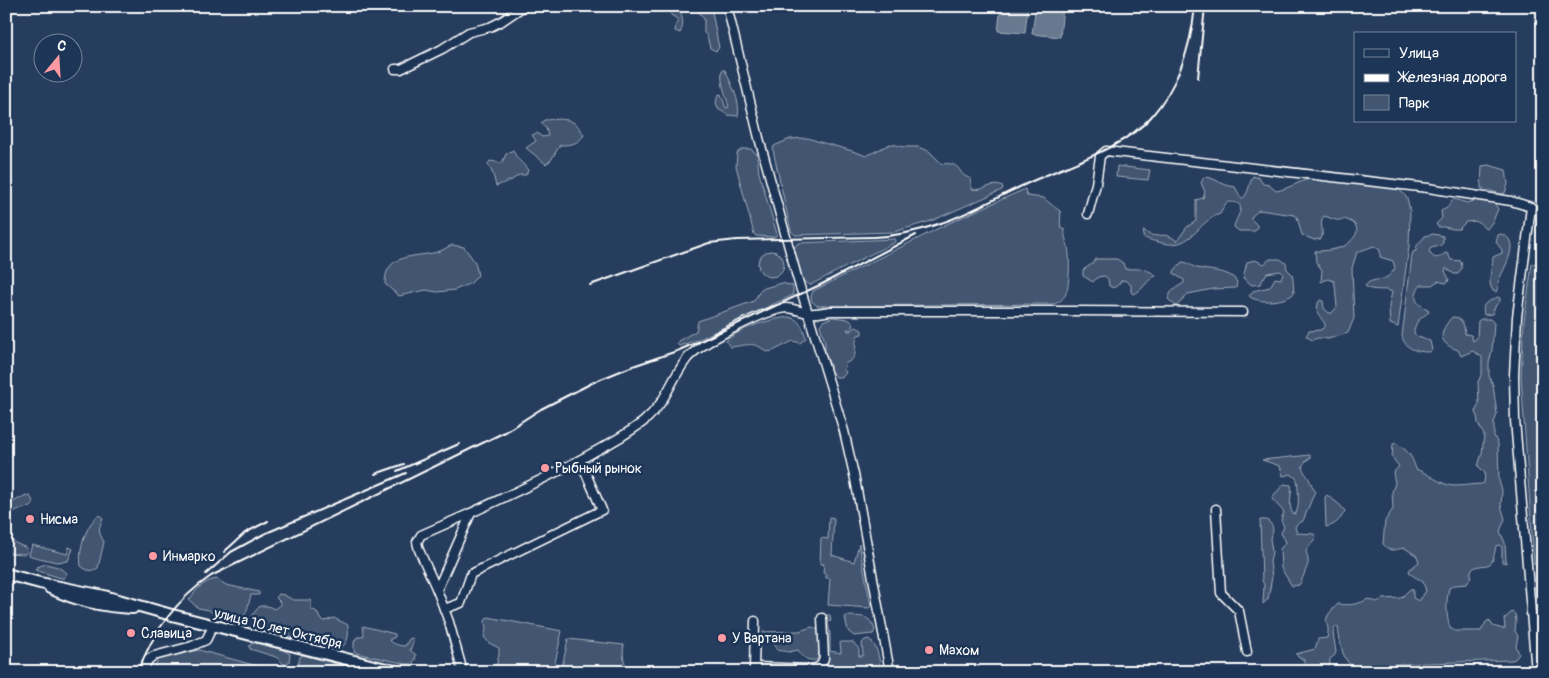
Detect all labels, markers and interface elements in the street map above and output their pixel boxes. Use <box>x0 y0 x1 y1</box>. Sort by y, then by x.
north arrow <box>32 32 82 82</box>
legend <box>1354 32 1516 122</box>
text: С <box>55 37 69 56</box>
text: Улица <box>1399 44 1439 63</box>
text: Железная дорога <box>1397 68 1507 87</box>
text: Парк <box>1399 94 1430 113</box>
place label: Рыбный рынок <box>555 460 642 477</box>
marker: Рыбный рынок <box>539 462 551 474</box>
place label: Нисма <box>40 511 78 528</box>
marker: Нисма <box>24 513 36 525</box>
place label: Инмарко <box>163 548 216 565</box>
marker: Инмарко <box>147 550 159 562</box>
street label: улица 10 лет Октября <box>211 604 344 653</box>
place label: Славица <box>141 625 192 642</box>
marker: Славица <box>125 627 137 639</box>
place label: У Вартана <box>732 630 792 647</box>
marker: У Вартана <box>716 632 728 644</box>
place label: Махом <box>939 642 979 659</box>
marker: Махом <box>923 644 935 656</box>

